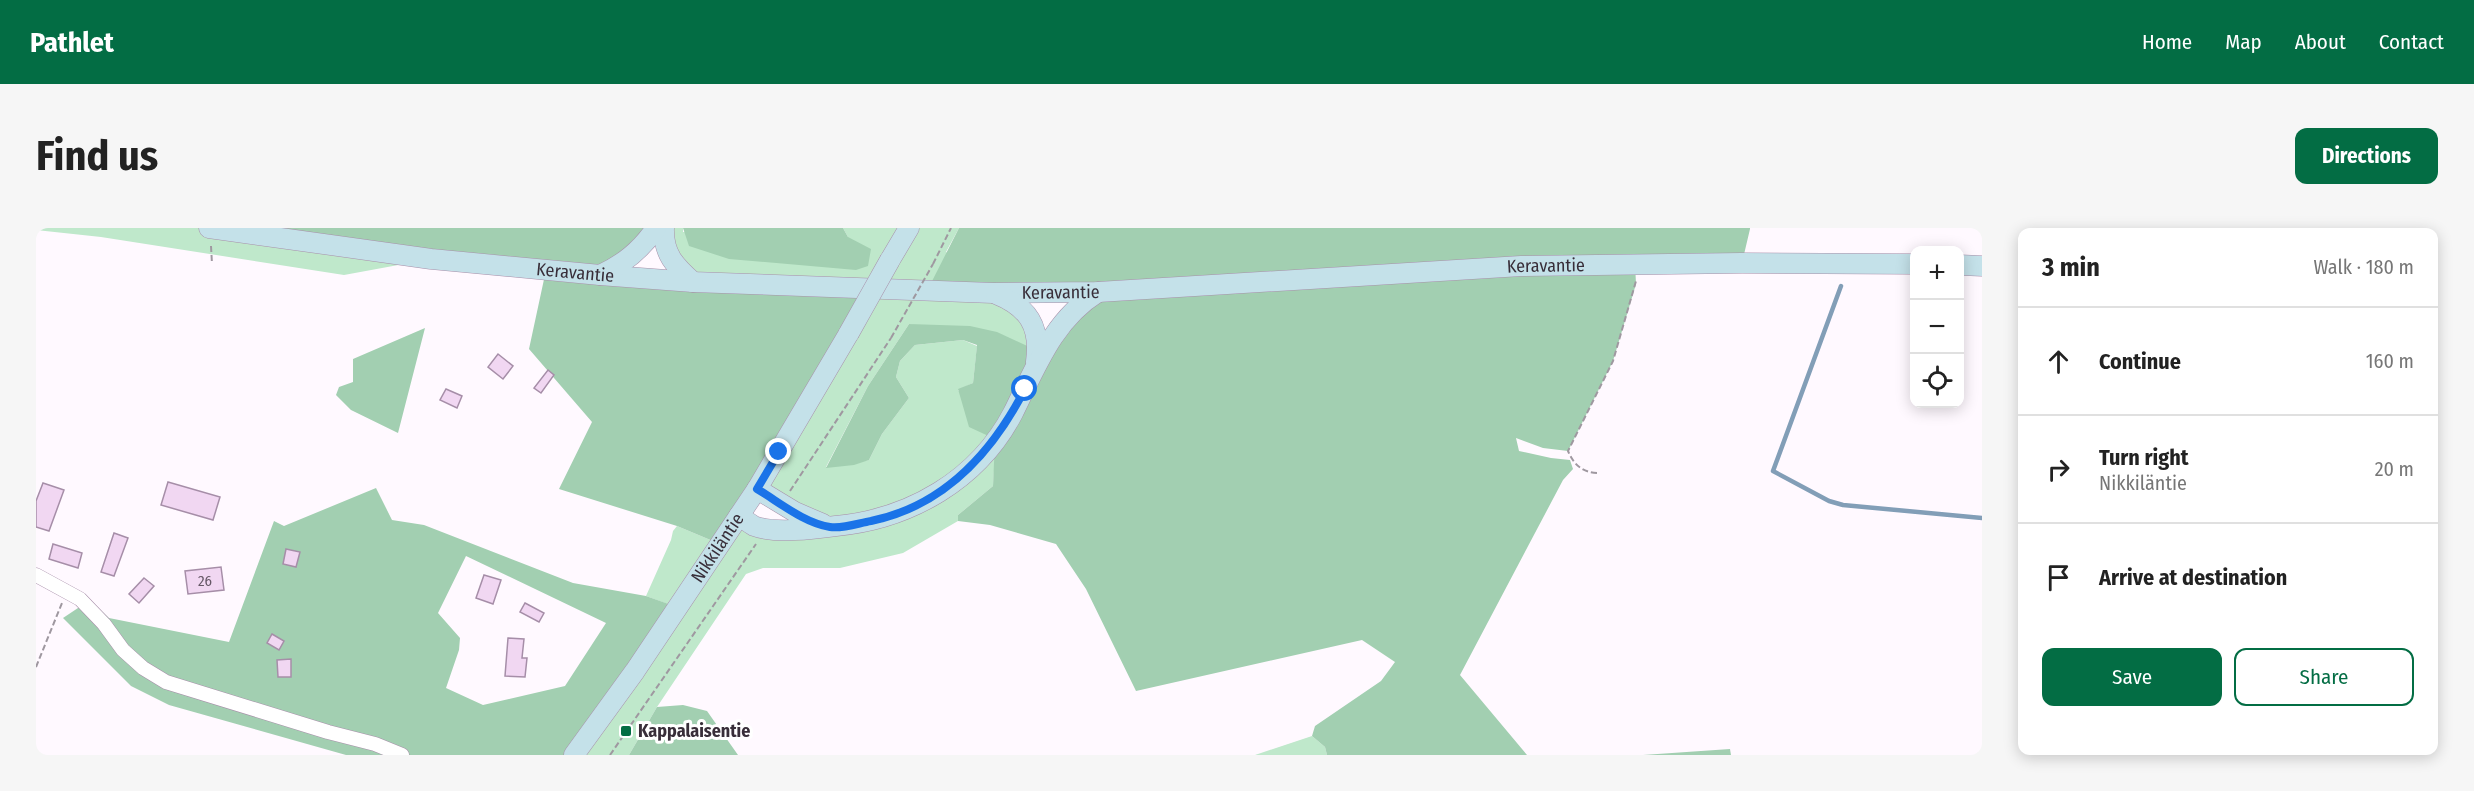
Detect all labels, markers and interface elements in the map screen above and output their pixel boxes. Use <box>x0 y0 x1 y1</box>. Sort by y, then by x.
text: Pathlet <box>30 26 114 59</box>
text: Home <box>2142 29 2192 55</box>
text: Map <box>2225 29 2262 55</box>
text: About <box>2295 29 2346 55</box>
text: Contact <box>2379 29 2444 55</box>
button: Directions <box>2295 128 2438 184</box>
text: Find us <box>36 131 158 181</box>
map controls <box>1910 246 1964 408</box>
button: + <box>1910 246 1964 300</box>
text: 3 min <box>2042 252 2100 283</box>
street label: Keravantie <box>1506 254 1585 278</box>
text: Walk · 180 m <box>2313 255 2414 279</box>
street label: Keravantie <box>535 258 615 287</box>
street label: Keravantie <box>1022 281 1100 304</box>
button: − <box>1910 300 1964 354</box>
icon: ahead <box>2042 345 2075 378</box>
text: Continue <box>2099 348 2181 375</box>
text: 160 m <box>2366 349 2414 373</box>
button: locate <box>1910 354 1964 408</box>
route start <box>1011 375 1037 401</box>
route end <box>765 438 791 464</box>
text: Turn right <box>2099 444 2188 471</box>
icon: right <box>2042 453 2075 486</box>
text: 20 m <box>2375 457 2414 481</box>
text: Nikkiläntie <box>2099 471 2187 495</box>
street label: Nikkiläntie <box>686 509 749 587</box>
icon: arrive <box>2042 561 2075 594</box>
text: Arrive at destination <box>2099 564 2287 591</box>
house number: 26 <box>198 572 212 590</box>
button: Save <box>2042 648 2222 706</box>
button: Share <box>2234 648 2414 706</box>
place label: Kappalaisentie <box>638 720 750 742</box>
marker: Kappalaisentie <box>619 724 633 738</box>

